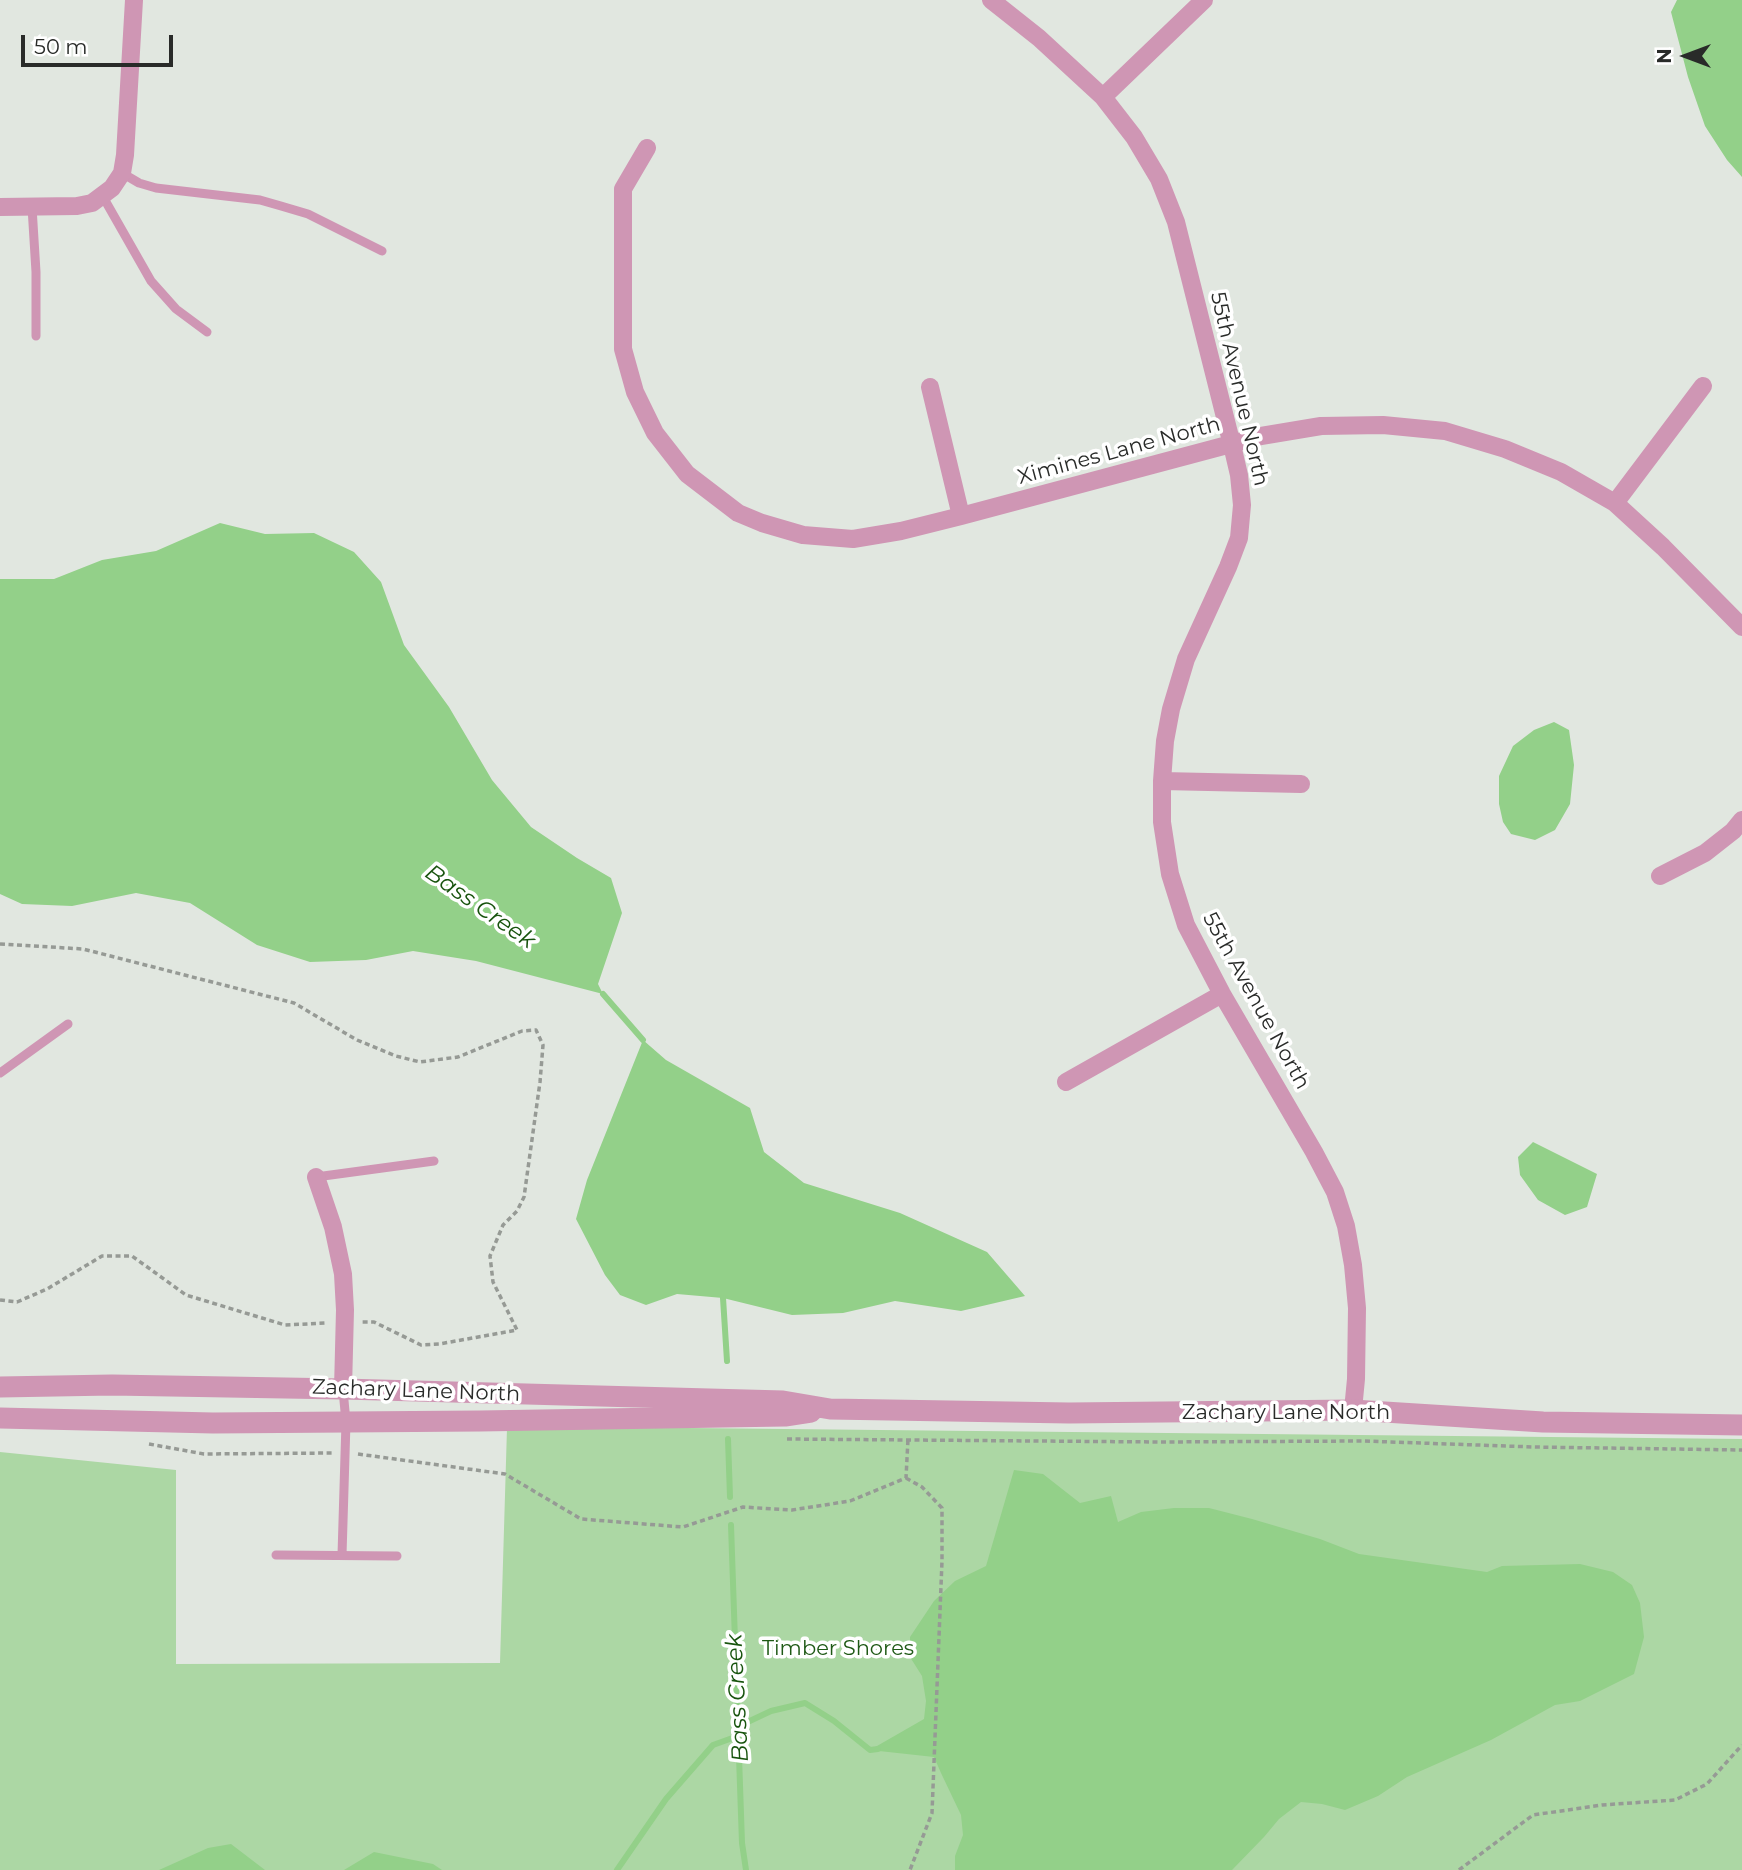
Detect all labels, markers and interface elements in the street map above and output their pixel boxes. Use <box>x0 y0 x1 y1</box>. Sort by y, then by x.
scale bar <box>24 21 177 65</box>
north arrow <box>1651 21 1721 91</box>
text: 50 m <box>34 34 88 59</box>
text: N <box>1653 48 1676 64</box>
street label: 55th Avenue North <box>1204 290 1274 488</box>
street label: Ximines Lane North <box>1015 412 1223 490</box>
water label: Bass Creek <box>420 859 540 955</box>
street label: 55th Avenue North <box>1197 908 1315 1094</box>
street label: Zachary Lane North <box>311 1375 521 1407</box>
street label: Zachary Lane North <box>1182 1400 1390 1426</box>
water label: Bass Creek <box>721 1633 755 1763</box>
park label: Timber Shores <box>762 1636 914 1662</box>

